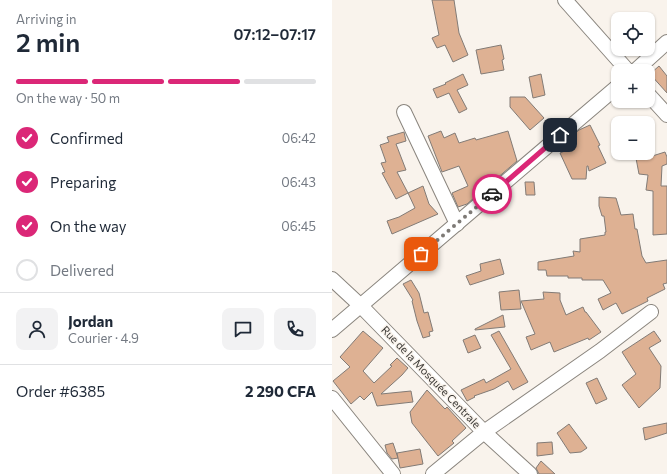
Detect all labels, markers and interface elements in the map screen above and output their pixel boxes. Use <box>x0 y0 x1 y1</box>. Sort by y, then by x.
text: Arriving in <box>16 11 76 27</box>
map controls <box>611 12 655 160</box>
button: locate <box>611 12 655 56</box>
text: 07:12–07:17 <box>233 25 316 43</box>
text: 2 min <box>16 26 80 57</box>
button: + <box>611 64 655 108</box>
text: On the way · 50 m <box>16 90 120 106</box>
button: − <box>611 116 655 160</box>
pin <box>543 118 577 152</box>
icon: home <box>549 124 571 146</box>
icon: check <box>16 127 38 149</box>
text: Confirmed <box>50 129 123 147</box>
text: 06:42 <box>282 130 316 146</box>
icon: check <box>16 171 38 193</box>
text: Preparing <box>50 173 116 191</box>
text: 06:43 <box>281 174 316 190</box>
courier <box>472 174 512 214</box>
icon: car <box>481 183 503 205</box>
icon: check <box>16 215 38 237</box>
text: On the way <box>50 217 127 235</box>
text: 06:45 <box>281 218 316 234</box>
pin <box>404 237 438 271</box>
icon: bag <box>410 243 432 265</box>
text: Delivered <box>50 261 114 279</box>
button: person <box>16 308 58 350</box>
button: chat <box>222 308 264 350</box>
button: phone <box>274 308 316 350</box>
text: Jordan <box>68 312 113 330</box>
street label: Rue de la Mosquée Centrale <box>379 323 484 431</box>
text: Courier · 4.9 <box>68 330 139 346</box>
text: Order #6385 <box>16 382 105 400</box>
text: 2 290 CFA <box>245 382 316 400</box>

